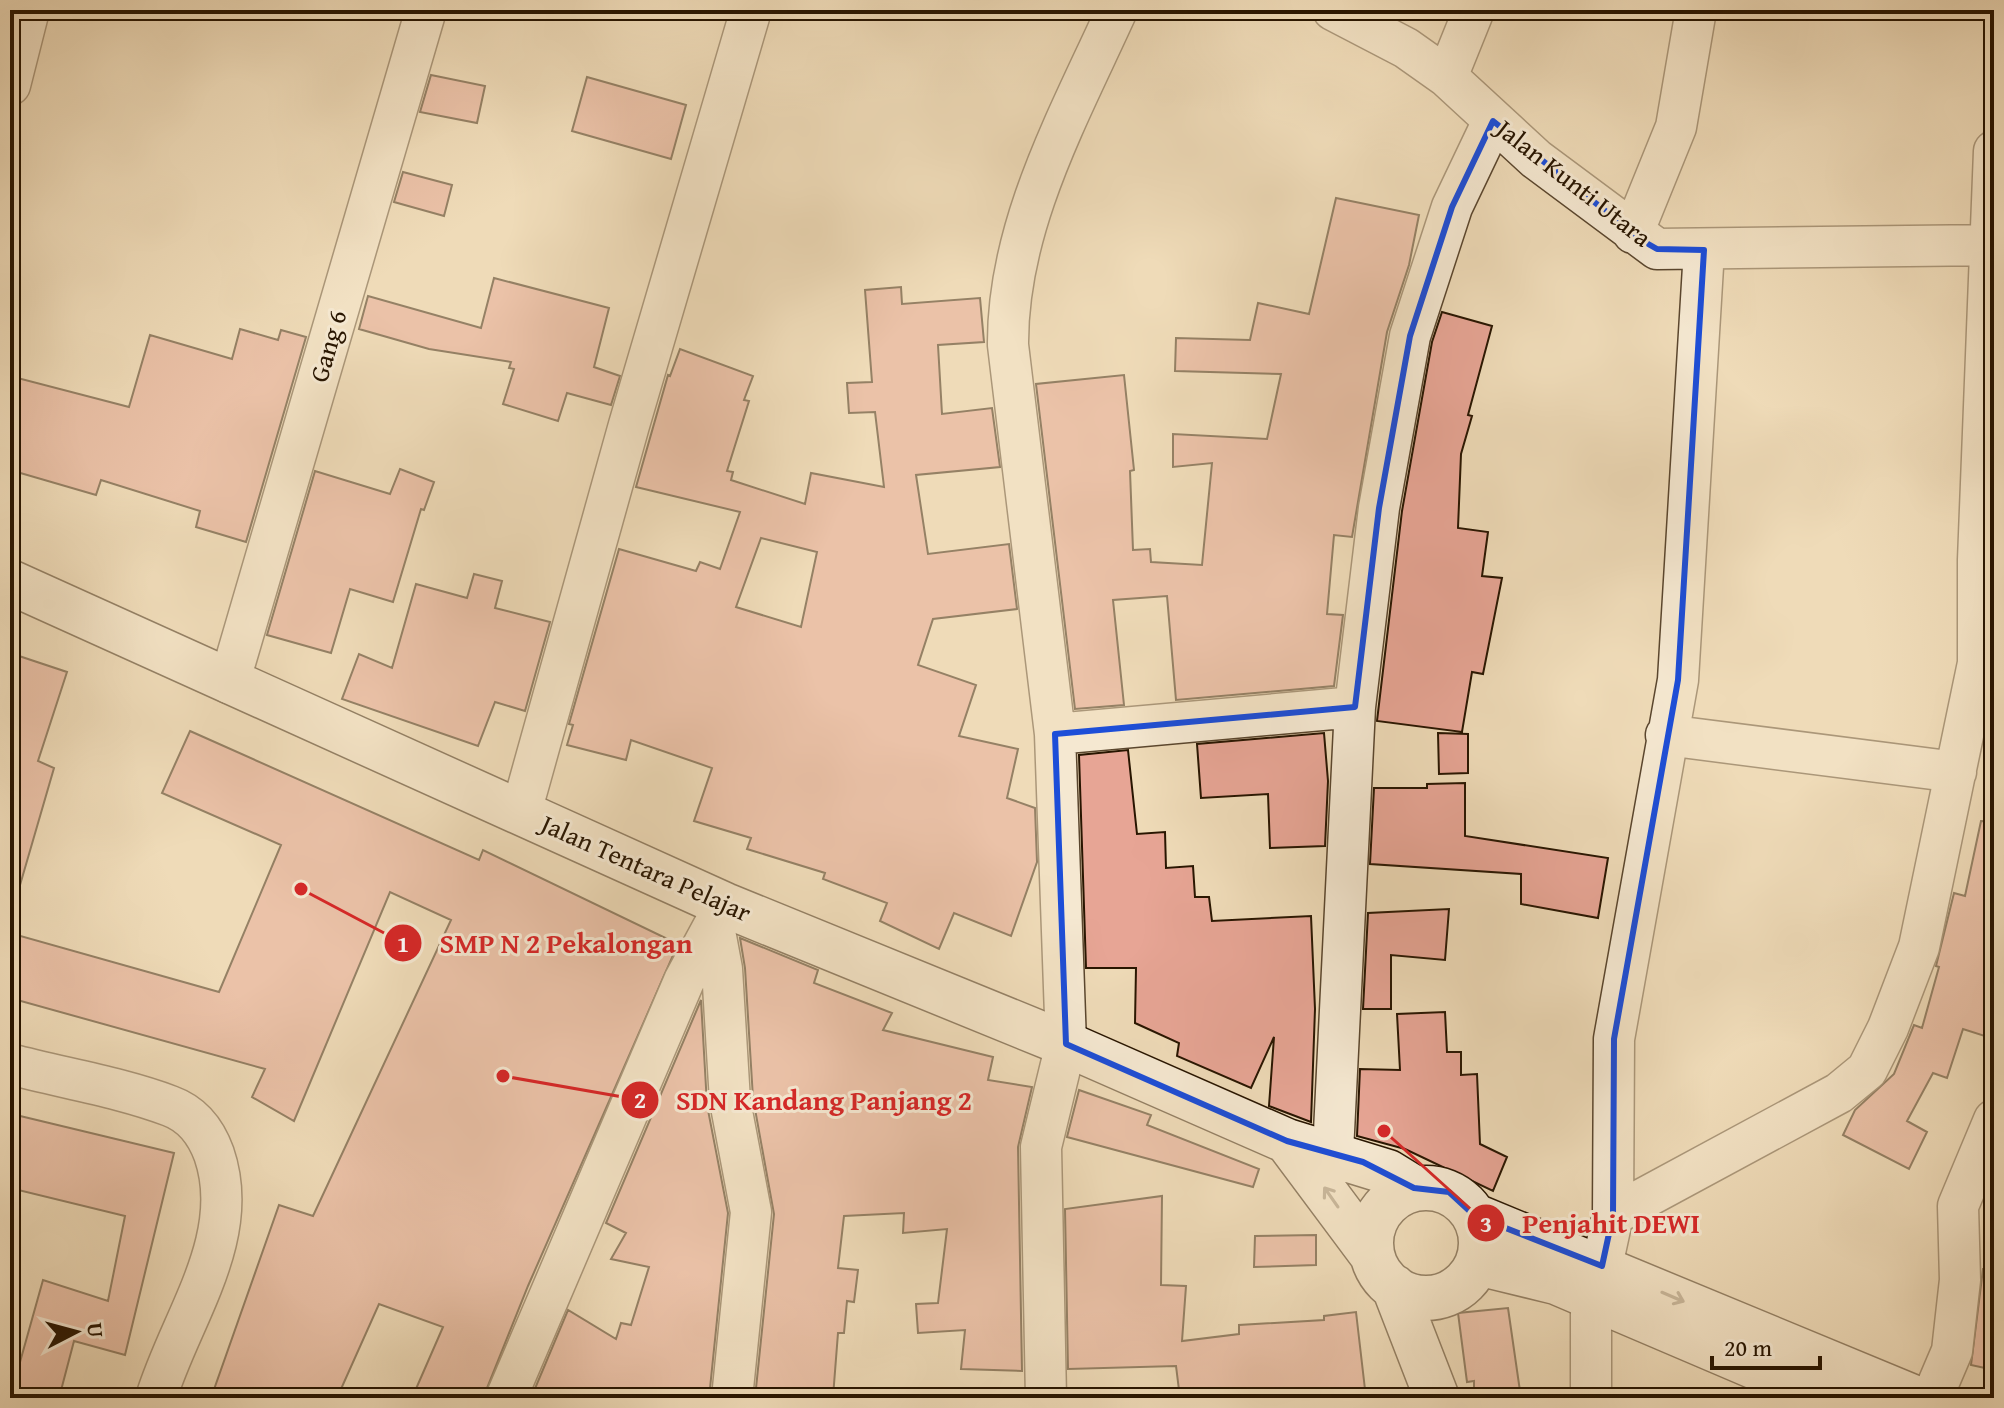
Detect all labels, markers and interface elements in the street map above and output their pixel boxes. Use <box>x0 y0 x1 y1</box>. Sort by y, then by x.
street label: Jalan Kunti Utara <box>1486 108 1661 256</box>
street label: Gang 6 <box>299 305 356 387</box>
street label: Jalan Tentara Pelajar <box>532 802 758 932</box>
callout: SMP N 2 Pekalongan <box>383 917 708 969</box>
text: SMP N 2 Pekalongan <box>440 922 693 963</box>
text: 1 <box>397 926 409 961</box>
callout: SDN Kandang Panjang 2 <box>620 1074 989 1126</box>
text: SDN Kandang Panjang 2 <box>676 1079 972 1120</box>
text: 2 <box>634 1082 646 1117</box>
one-way arrow <box>1323 1187 1339 1209</box>
callout: Penjahit DEWI <box>1466 1197 1716 1249</box>
text: Penjahit DEWI <box>1522 1202 1700 1243</box>
text: 3 <box>1480 1206 1492 1241</box>
one-way arrow <box>1661 1290 1685 1305</box>
north arrow <box>36 1292 116 1372</box>
scale bar <box>1712 1320 1820 1370</box>
text: U <box>79 1321 113 1339</box>
text: 20 m <box>1724 1330 1772 1365</box>

